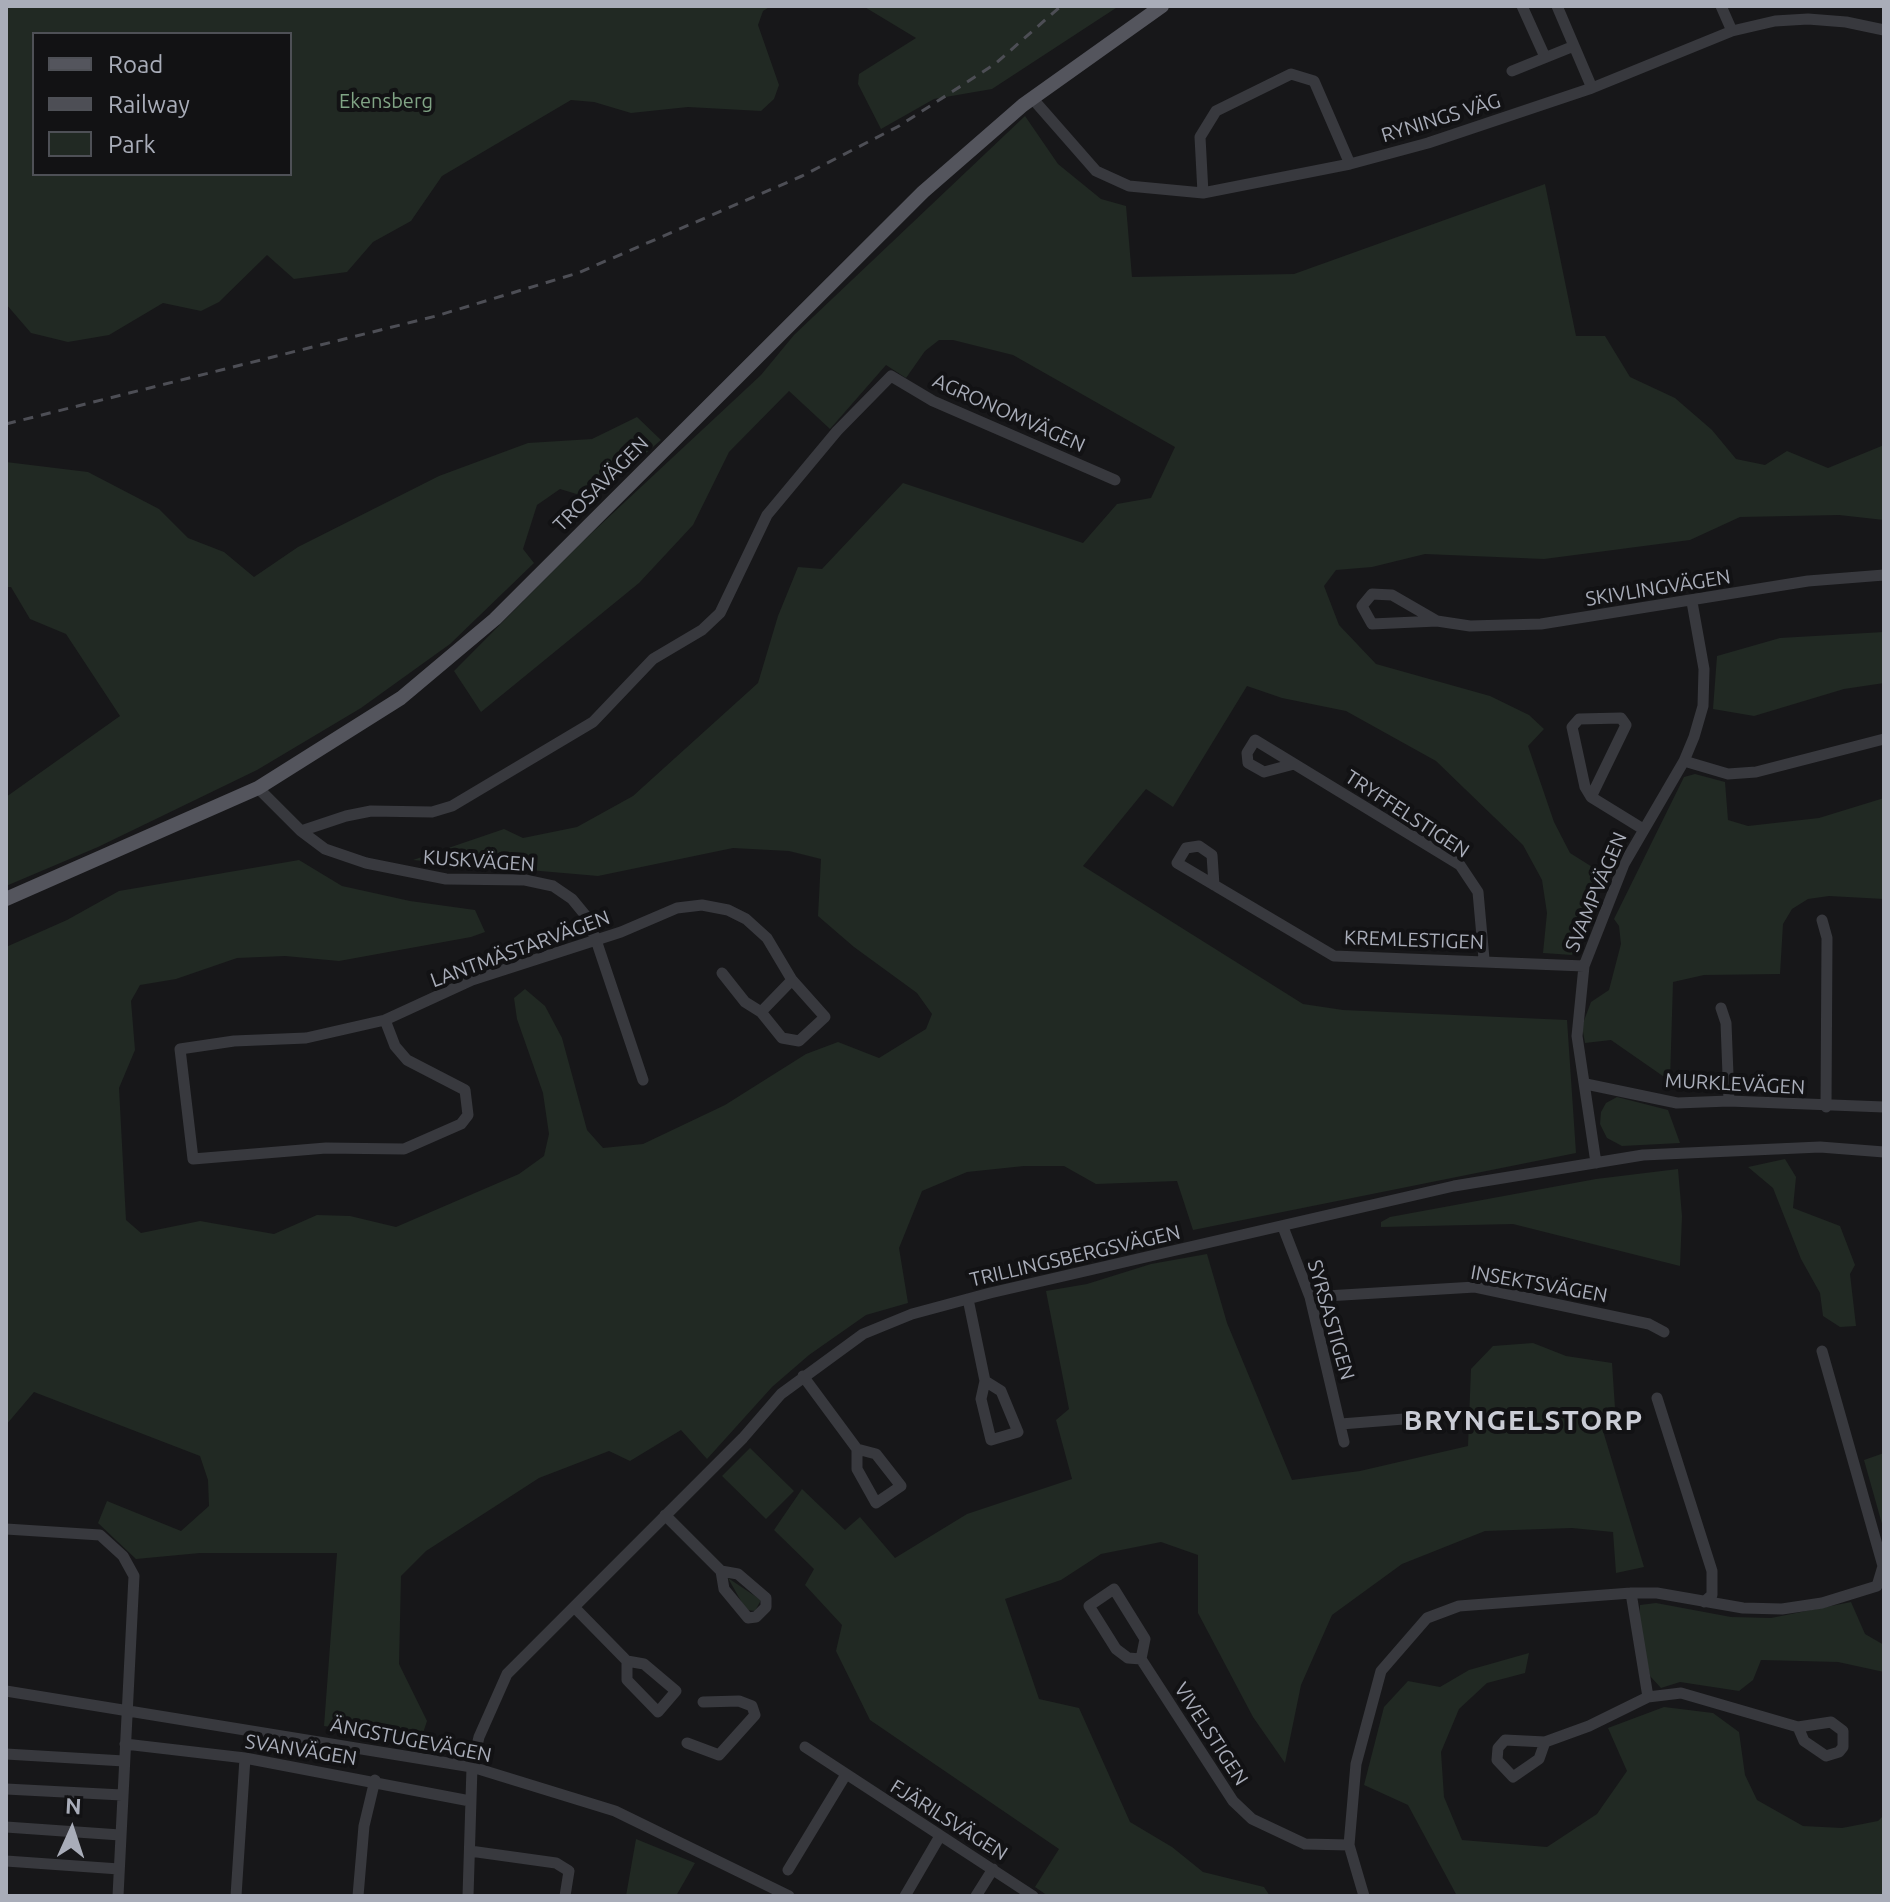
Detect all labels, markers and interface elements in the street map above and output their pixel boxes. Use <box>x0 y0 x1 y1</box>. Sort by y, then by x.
legend <box>32 32 292 176</box>
text: Road <box>108 51 163 78</box>
street label: RYNINGS VÄG <box>1378 88 1504 148</box>
park label: Ekensberg <box>339 89 433 113</box>
text: Railway <box>108 91 190 118</box>
text: Park <box>108 131 156 158</box>
street label: AGRONOMVÄGEN <box>929 369 1089 457</box>
street label: TROSAVÄGEN <box>548 431 654 537</box>
street label: SKIVLINGVÄGEN <box>1584 565 1732 611</box>
street label: TRYFFELSTIGEN <box>1340 765 1474 863</box>
street label: SVAMPVÄGEN <box>1560 829 1632 955</box>
street label: KUSKVÄGEN <box>422 845 536 877</box>
street label: LANTMÄSTARVÄGEN <box>427 905 613 993</box>
street label: KREMLESTIGEN <box>1344 926 1484 954</box>
street label: MURKLEVÄGEN <box>1664 1068 1806 1100</box>
street label: TRILLINGSBERGSVÄGEN <box>967 1220 1183 1292</box>
street label: SYRSASTIGEN <box>1302 1257 1360 1383</box>
street label: INSEKTSVÄGEN <box>1469 1260 1609 1308</box>
district label: BRYNGELSTORP <box>1404 1404 1644 1438</box>
street label: VIVELSTIGEN <box>1169 1678 1253 1790</box>
street label: ÄNGSTUGEVÄGEN <box>328 1713 494 1767</box>
street label: SVANVÄGEN <box>244 1729 358 1771</box>
street label: FJÄRILSVÄGEN <box>886 1774 1012 1866</box>
north arrow <box>32 1790 112 1870</box>
text: N <box>64 1793 82 1818</box>

